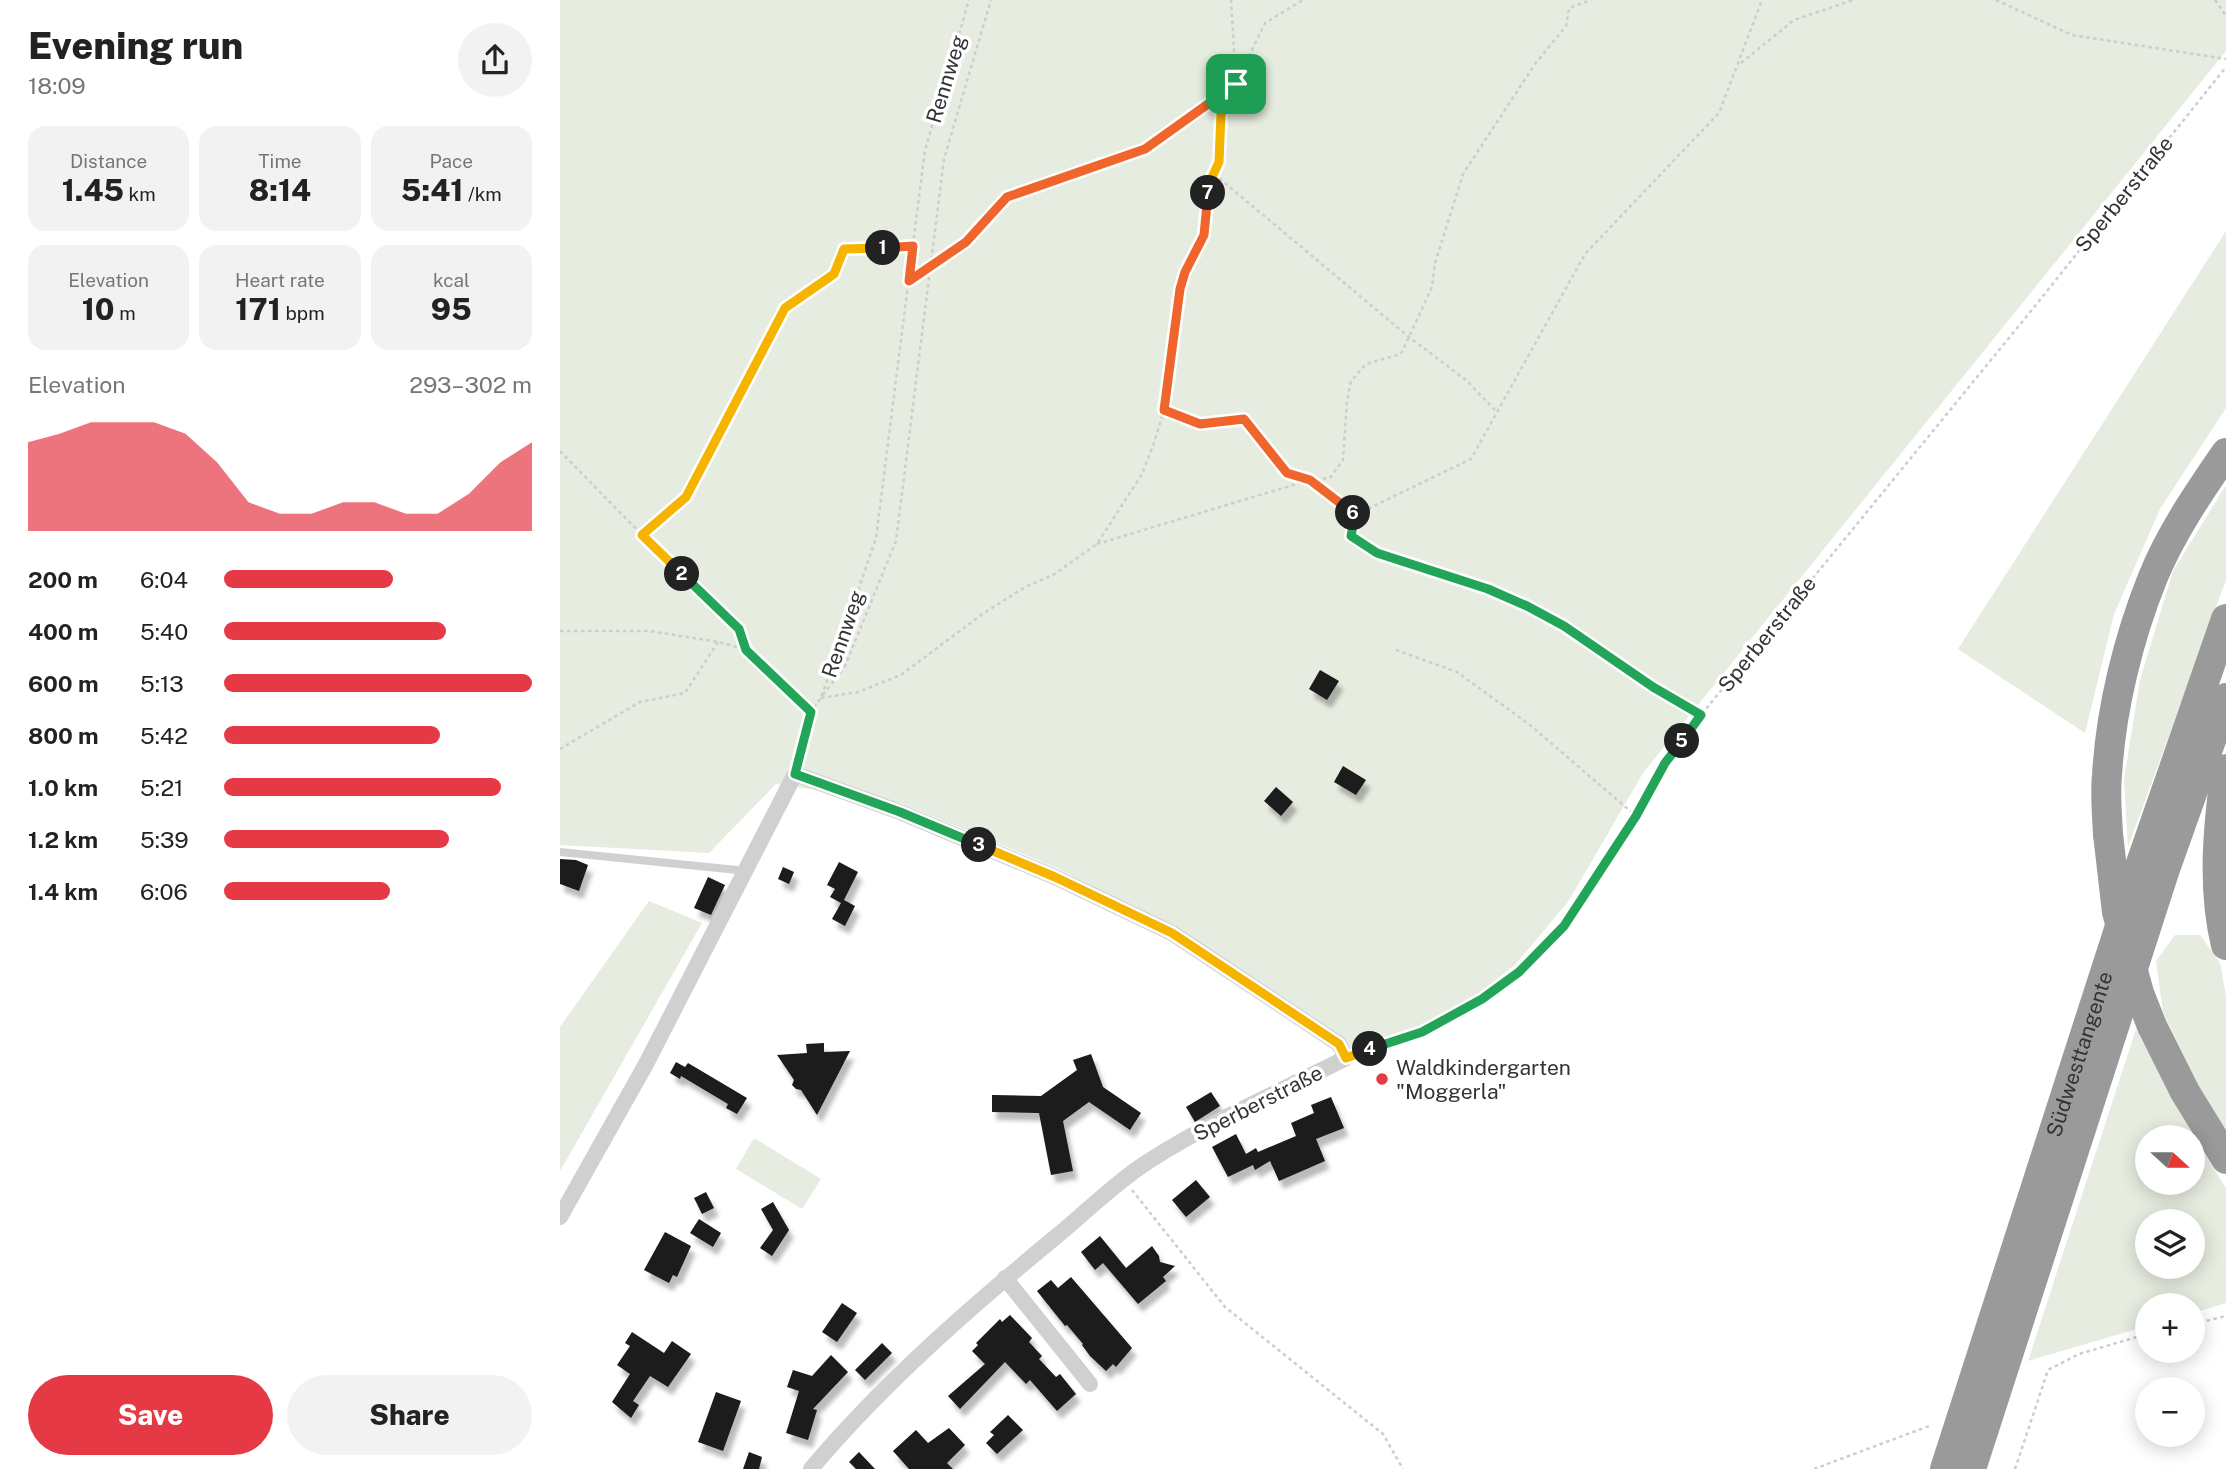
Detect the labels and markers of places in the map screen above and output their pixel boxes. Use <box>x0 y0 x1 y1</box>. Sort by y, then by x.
pin <box>1206 54 1266 114</box>
pin: 7 <box>1190 176 1226 210</box>
pin: 1 <box>866 230 900 266</box>
pin: 6 <box>1336 496 1370 530</box>
pin: 2 <box>664 556 700 592</box>
pin: 5 <box>1664 724 1700 758</box>
pin: 3 <box>962 828 996 862</box>
pin: 4 <box>1352 1032 1388 1066</box>
place label: Waldkindergarten "Moggerla" <box>1396 1055 1571 1104</box>
marker: Waldkindergarten "Moggerla" <box>1374 1071 1390 1087</box>

